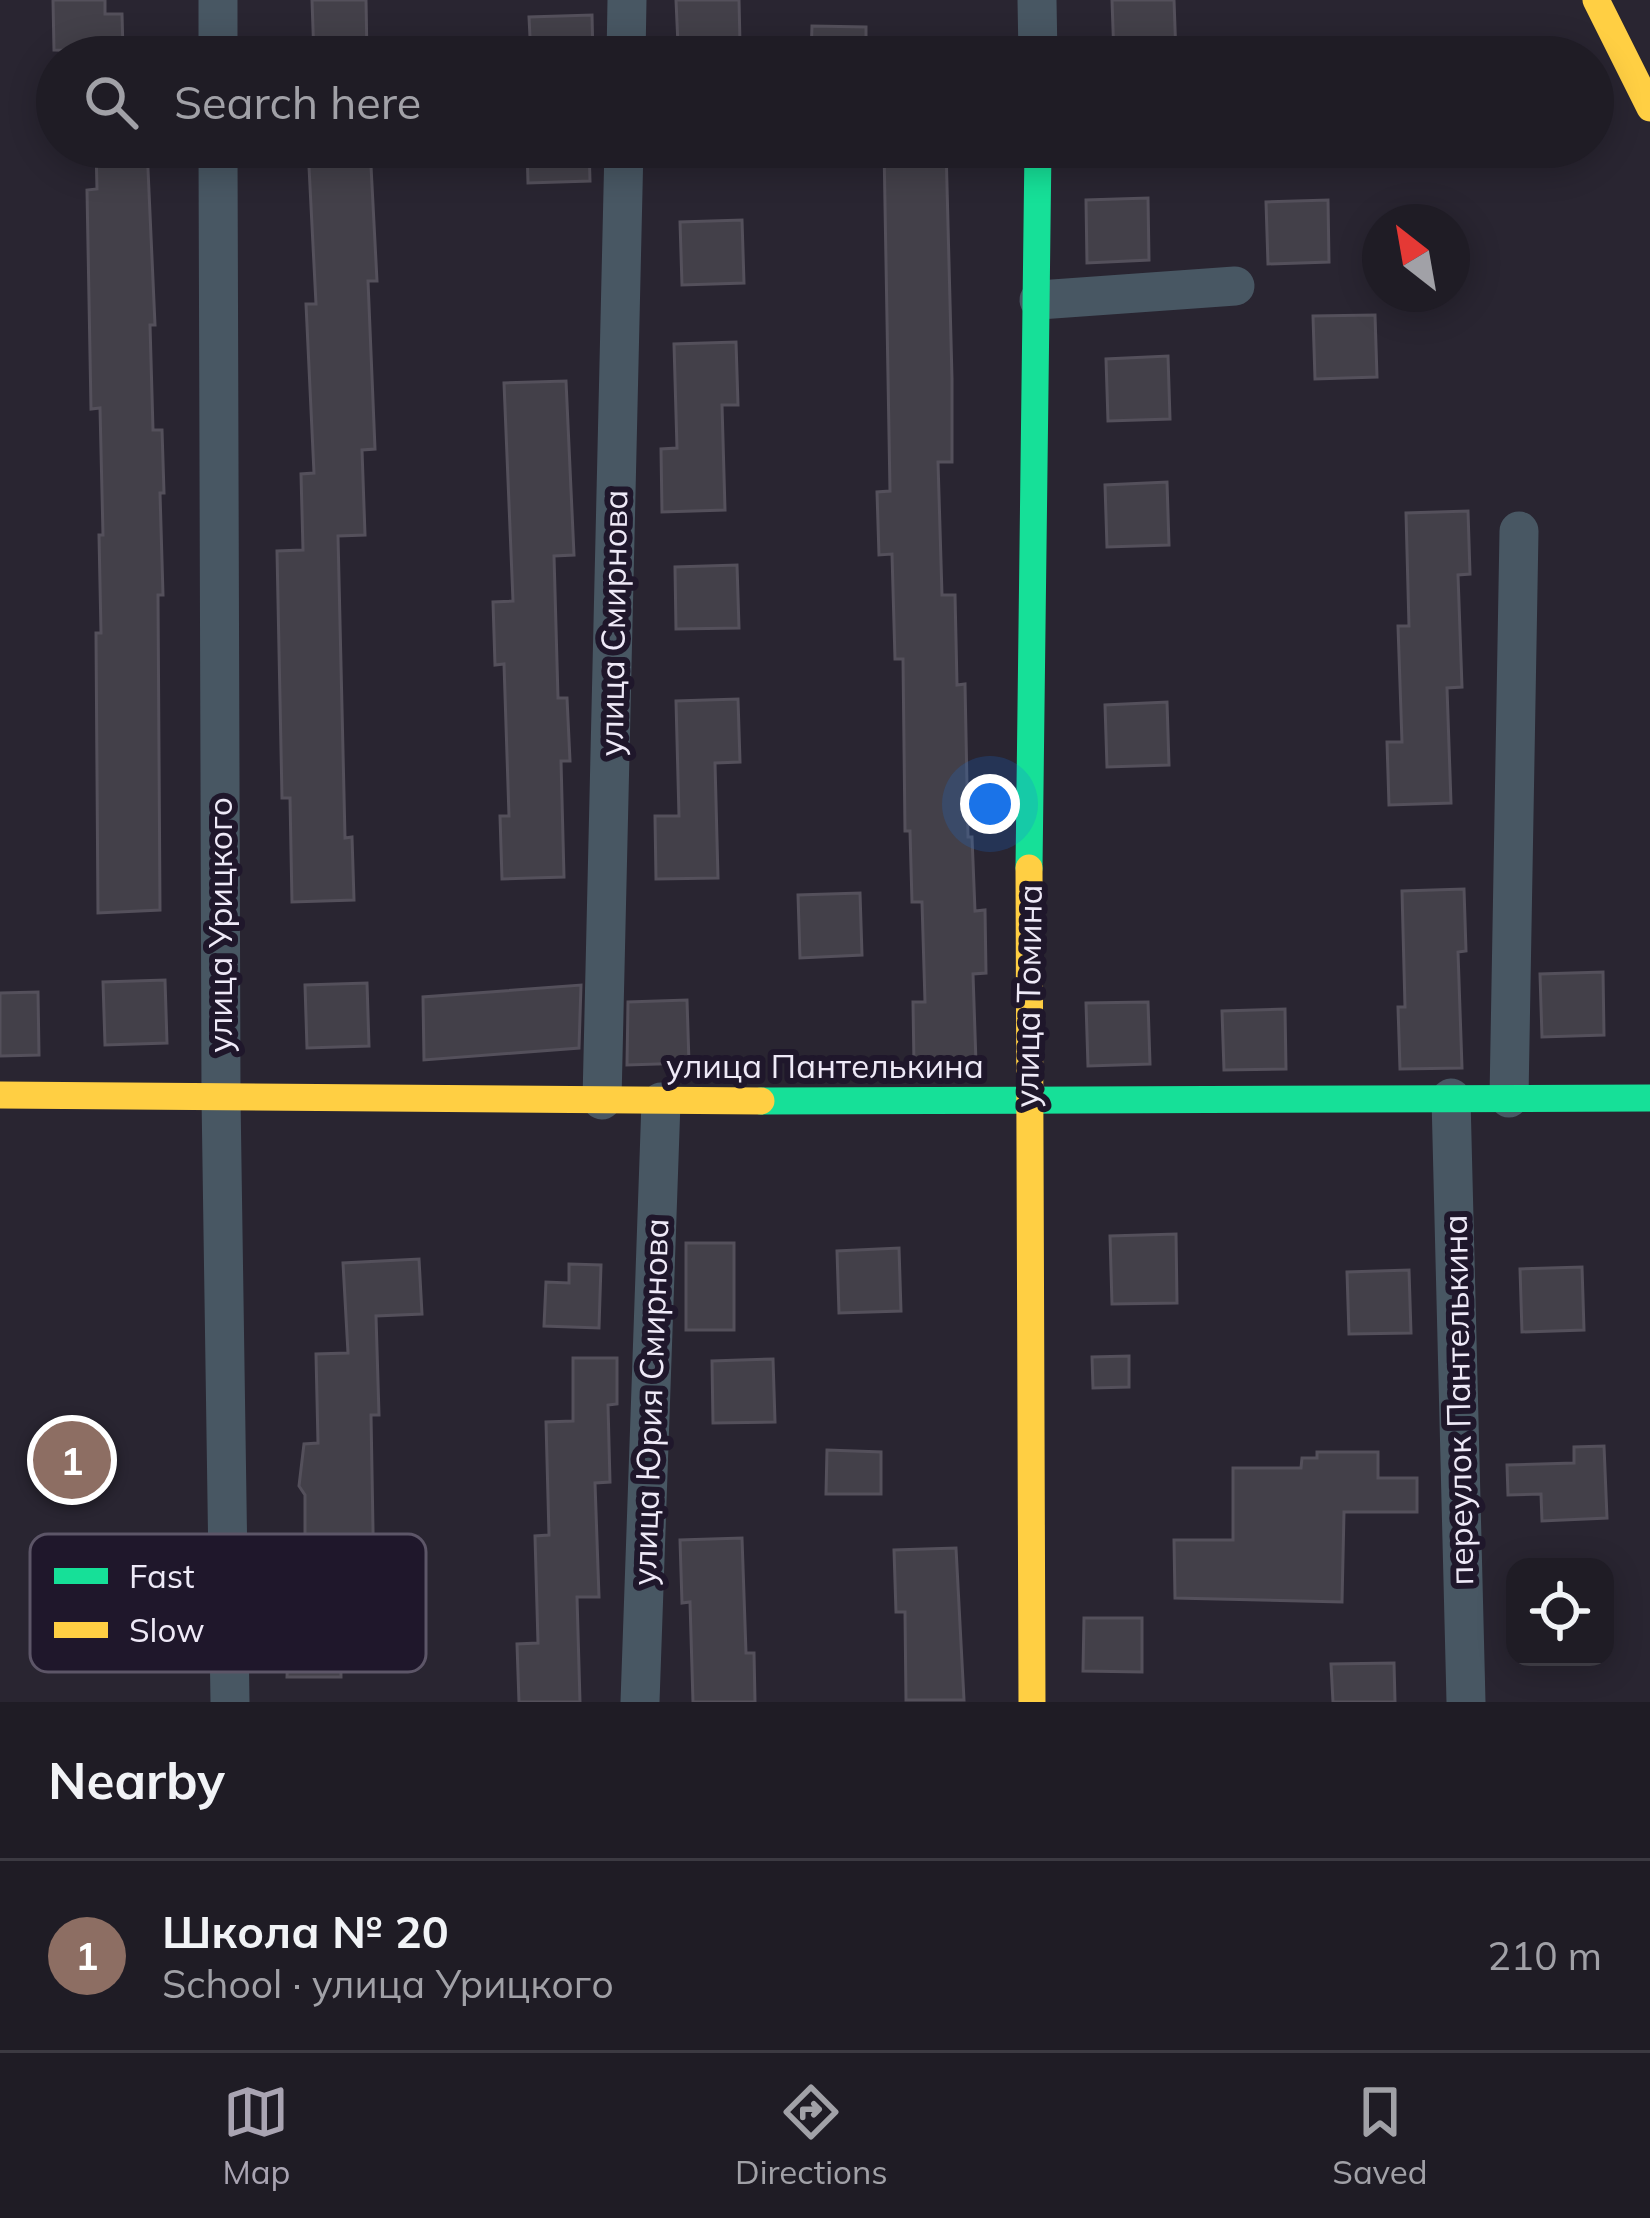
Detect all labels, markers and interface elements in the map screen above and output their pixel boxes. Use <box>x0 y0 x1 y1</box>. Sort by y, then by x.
search box <box>36 36 1614 168</box>
icon: search <box>78 69 144 135</box>
text: Search here <box>174 74 421 130</box>
north arrow <box>1362 204 1470 312</box>
street label: улица Смирнова <box>590 489 635 757</box>
your location <box>960 774 1020 834</box>
street label: улица Урицкого <box>199 797 240 1053</box>
street label: улица Томина <box>1005 884 1050 1108</box>
street label: улица Пантелькина <box>666 1045 984 1086</box>
street label: переулок Пантелькина <box>1434 1214 1481 1586</box>
street label: улица Юрия Смирнова <box>623 1218 676 1586</box>
pin: 1 <box>33 1415 111 1505</box>
legend <box>30 1534 426 1672</box>
text: Fast <box>129 1555 194 1596</box>
map controls <box>1506 1558 1614 1666</box>
button: locate <box>1506 1558 1614 1666</box>
text: Slow <box>129 1609 205 1650</box>
text: Nearby <box>48 1748 225 1812</box>
text: Школа № 20 <box>162 1903 449 1959</box>
text: 1 <box>75 1931 99 1980</box>
text: 210 m <box>1487 1931 1602 1980</box>
text: School · улица Урицкого <box>162 1959 614 2008</box>
tab: Map <box>222 2079 290 2192</box>
tab: Directions <box>735 2079 888 2192</box>
tab: Saved <box>1332 2079 1428 2192</box>

